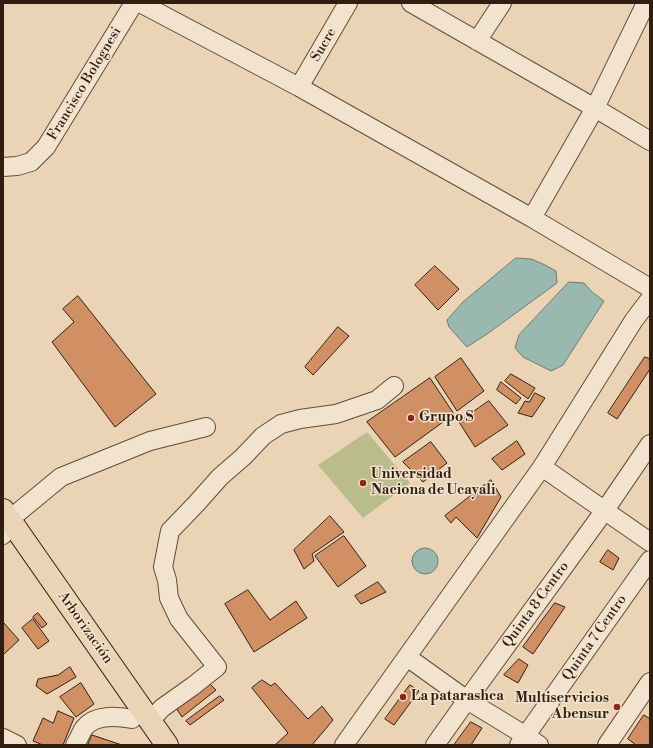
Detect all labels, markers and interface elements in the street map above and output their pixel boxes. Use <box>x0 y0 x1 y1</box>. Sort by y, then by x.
street label: Francisco Bolognesi <box>45 24 125 144</box>
street label: Sucre <box>308 25 340 65</box>
place label: Grupo S <box>419 410 473 426</box>
marker: Grupo S <box>406 413 416 423</box>
place label: Universidad Naciona de Ucayali <box>371 467 495 500</box>
marker: Universidad Naciona de Ucayali <box>358 478 368 488</box>
street label: Quinta 8 Centro <box>499 559 573 651</box>
street label: Arborización <box>54 589 116 667</box>
street label: Quinta 7 Centro <box>559 592 631 684</box>
place label: La patarashca <box>411 689 504 705</box>
place label: Multiservicios Abensur <box>515 691 609 724</box>
marker: La patarashca <box>398 692 408 702</box>
marker: Multiservicios Abensur <box>612 702 622 712</box>

